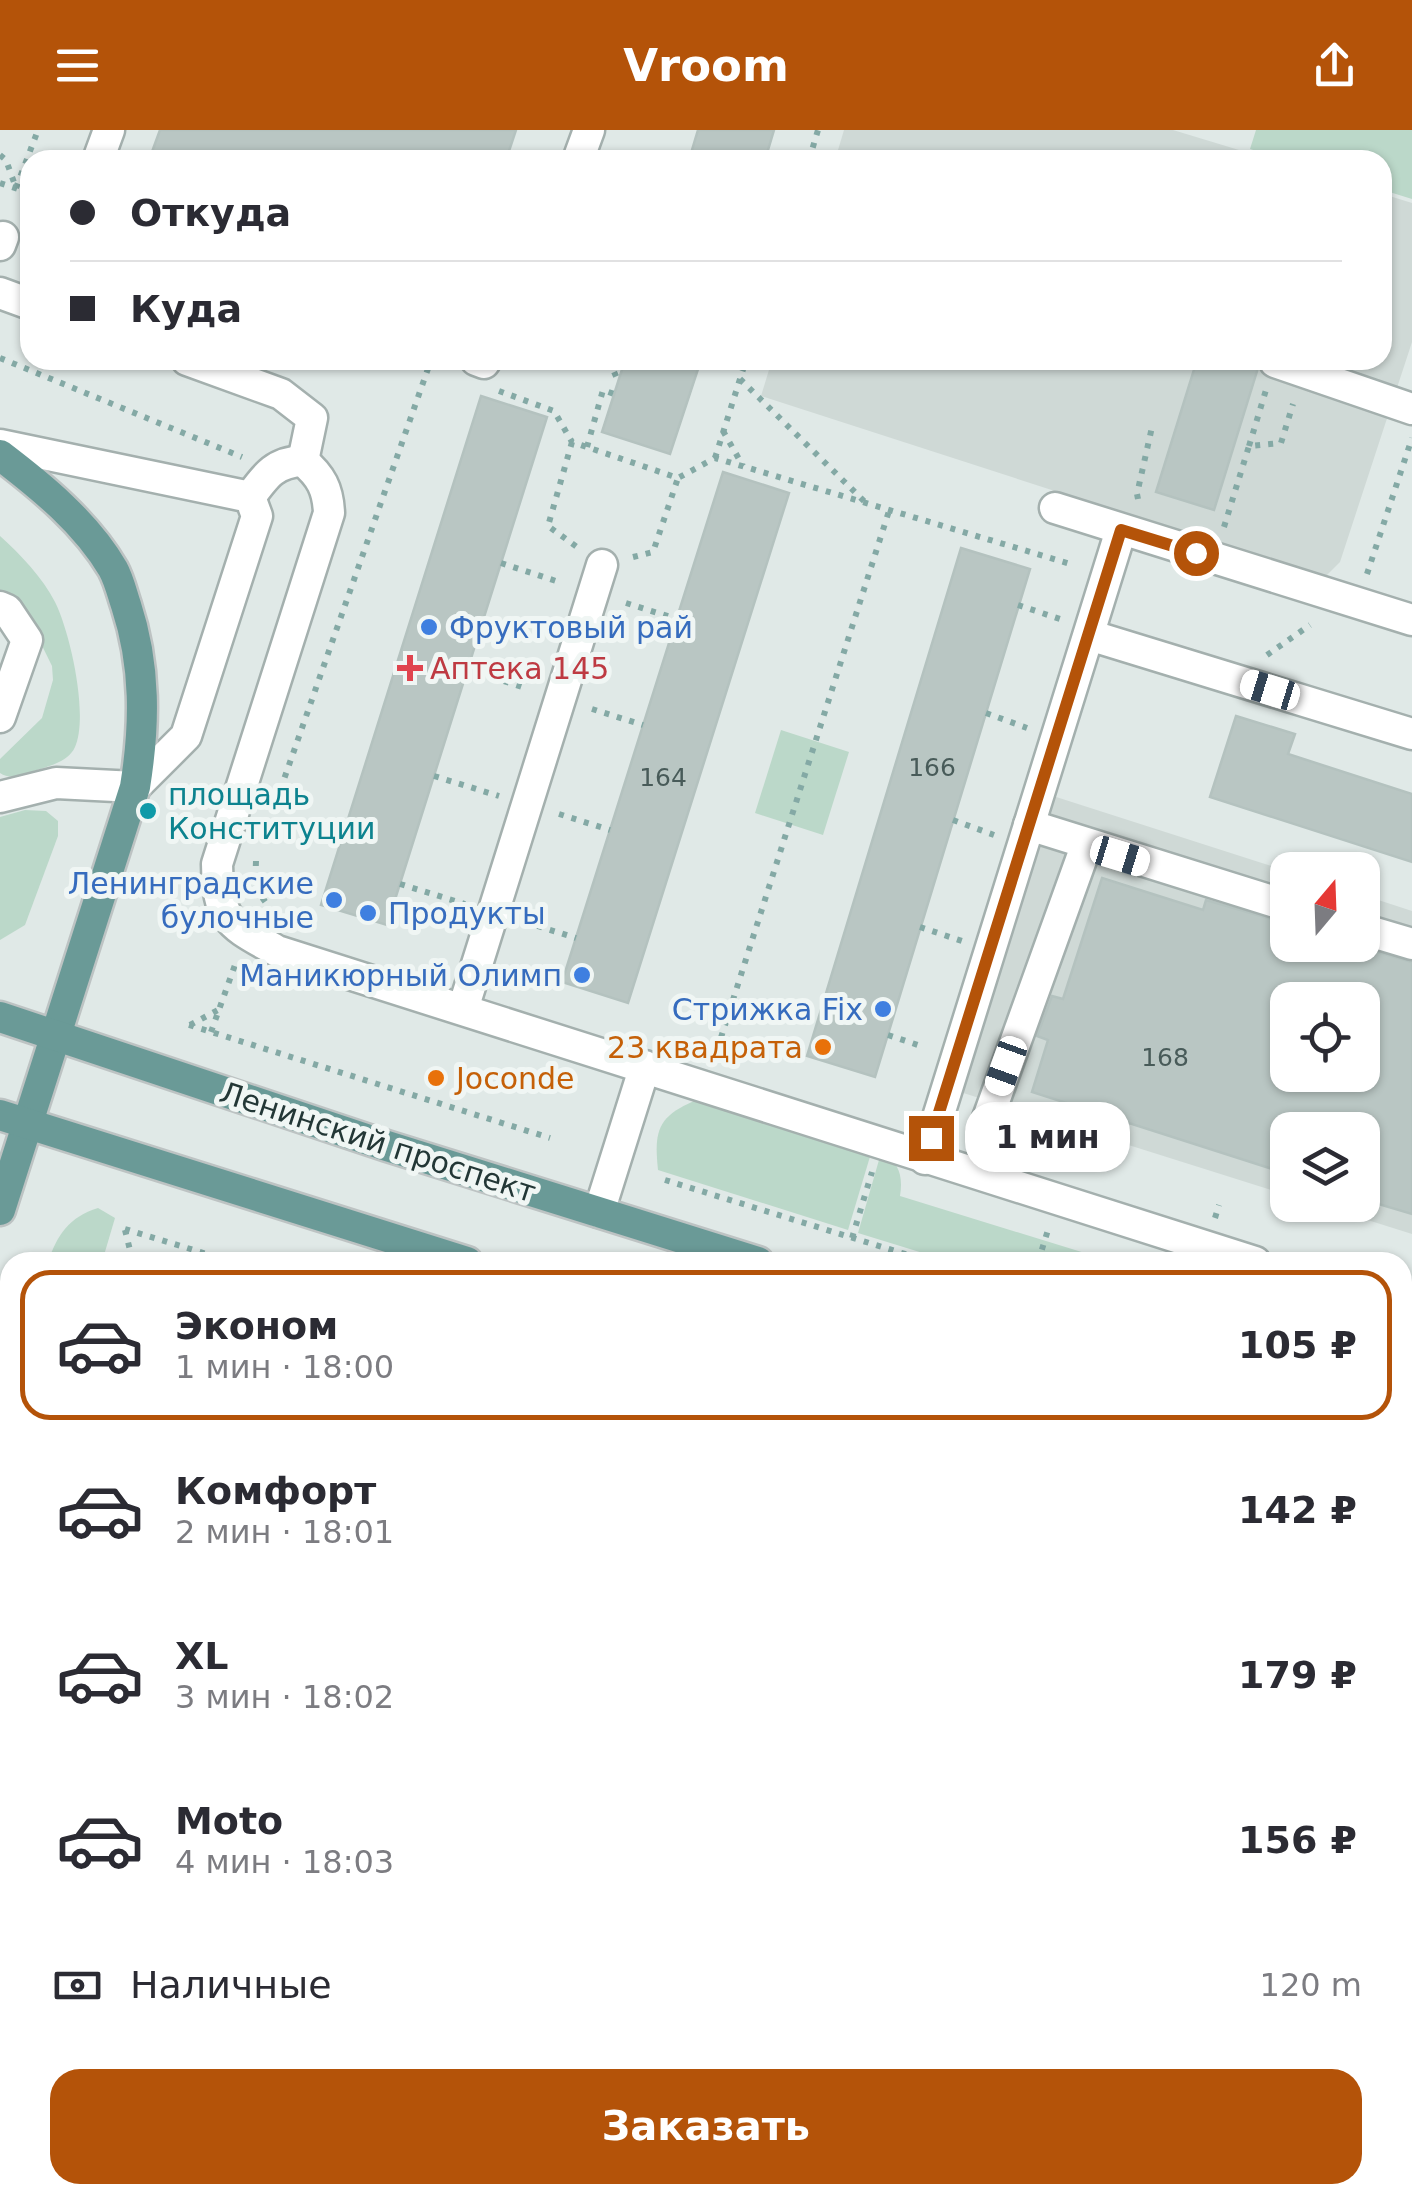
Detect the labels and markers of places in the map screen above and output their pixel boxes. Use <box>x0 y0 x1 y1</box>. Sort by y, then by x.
place label: Фруктовый рай <box>449 610 693 645</box>
marker: Фруктовый рай <box>418 616 440 638</box>
place label: Аптека 145 <box>430 651 609 686</box>
marker: Аптека 145 <box>399 657 421 679</box>
place label: площадь Конституции <box>168 777 375 846</box>
marker: площадь Конституции <box>137 800 159 822</box>
place label: Ленинградские булочные <box>68 866 314 935</box>
marker: Ленинградские булочные <box>323 889 345 911</box>
place label: Продукты <box>388 896 546 931</box>
marker: Продукты <box>357 902 379 924</box>
place label: Маникюрный Олимп <box>239 958 562 993</box>
marker: Маникюрный Олимп <box>571 964 593 986</box>
place label: Стрижка Fix <box>672 992 863 1027</box>
marker: Стрижка Fix <box>872 998 894 1020</box>
place label: 23 квадрата <box>607 1030 803 1065</box>
marker: 23 квадрата <box>812 1036 834 1058</box>
place label: Joconde <box>454 1061 575 1096</box>
marker: Joconde <box>425 1067 447 1089</box>

